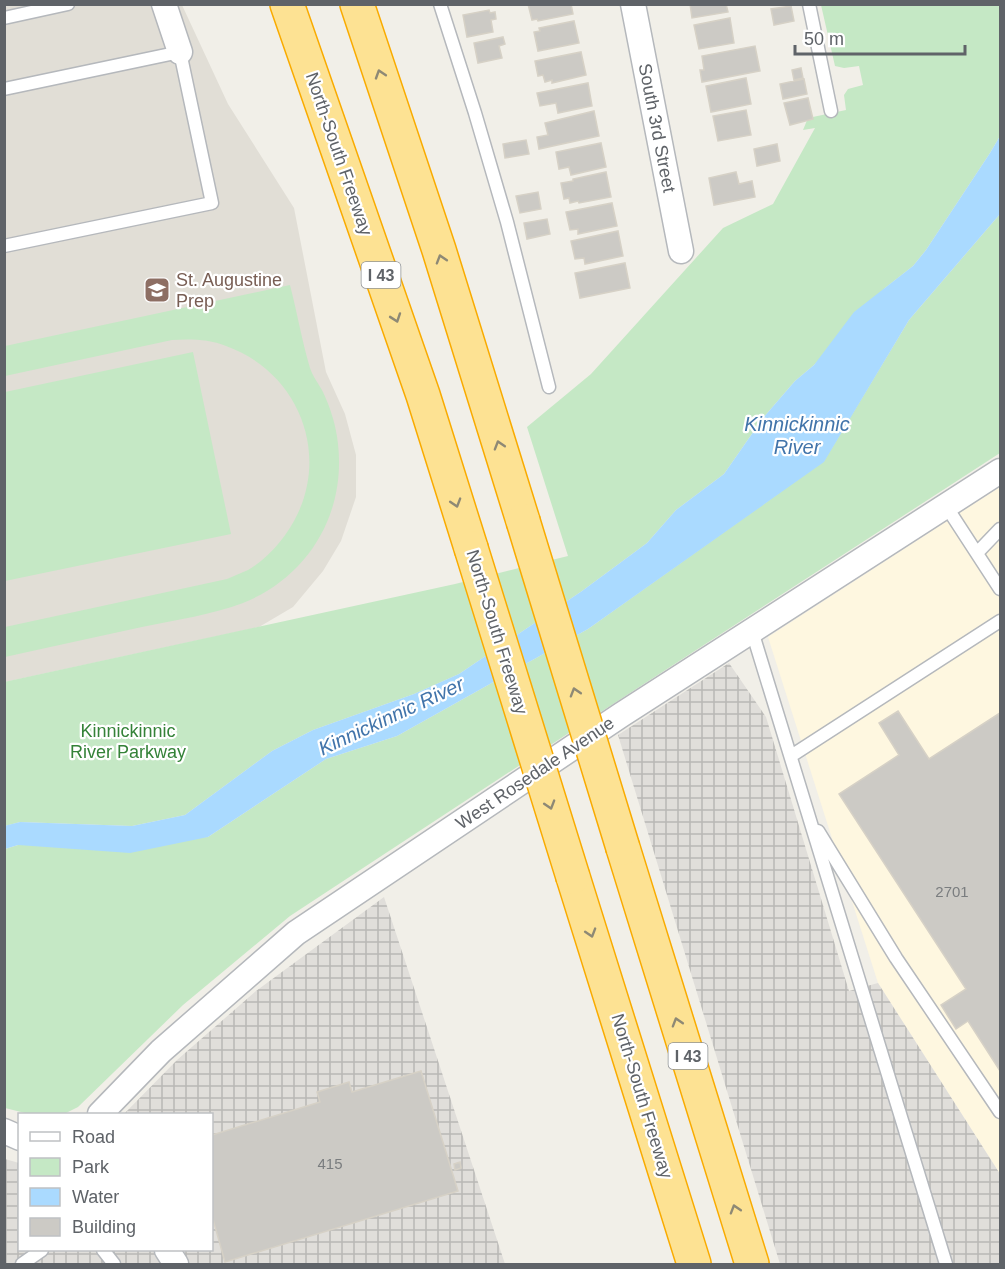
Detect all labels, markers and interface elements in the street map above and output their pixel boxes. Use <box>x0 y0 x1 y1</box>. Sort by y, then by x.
scale bar <box>795 18 964 56</box>
text: 50 m <box>804 29 844 49</box>
street label: South 3rd Street <box>635 62 679 194</box>
one-way arrow <box>375 69 388 80</box>
street label: North-South Freeway <box>302 70 376 238</box>
one-way arrow <box>436 254 449 265</box>
road number: I 43 <box>362 262 400 288</box>
place label: St. Augustine Prep <box>176 270 282 311</box>
school or university icon: St. Augustine Prep <box>142 275 172 305</box>
one-way arrow <box>388 312 401 322</box>
water label: Kinnickinnic River <box>744 413 850 458</box>
one-way arrow <box>494 440 506 451</box>
one-way arrow <box>449 497 462 508</box>
street label: North-South Freeway <box>462 547 532 717</box>
water label: Kinnickinnic River <box>315 672 468 759</box>
one-way arrow <box>570 687 582 698</box>
street label: West Rosedale Avenue <box>452 713 618 833</box>
park label: Kinnickinnic River Parkway <box>70 721 186 762</box>
one-way arrow <box>543 799 556 809</box>
house number: 2701 <box>935 883 969 900</box>
one-way arrow <box>583 927 596 938</box>
street label: North-South Freeway <box>607 1011 677 1181</box>
one-way arrow <box>672 1017 684 1028</box>
road number: I 43 <box>668 1043 708 1069</box>
legend <box>18 1113 213 1251</box>
text: Road <box>72 1127 115 1147</box>
house number: 415 <box>317 1155 343 1172</box>
text: Park <box>72 1157 110 1177</box>
text: Water <box>72 1187 119 1207</box>
one-way arrow <box>730 1204 742 1215</box>
text: Building <box>72 1217 136 1237</box>

